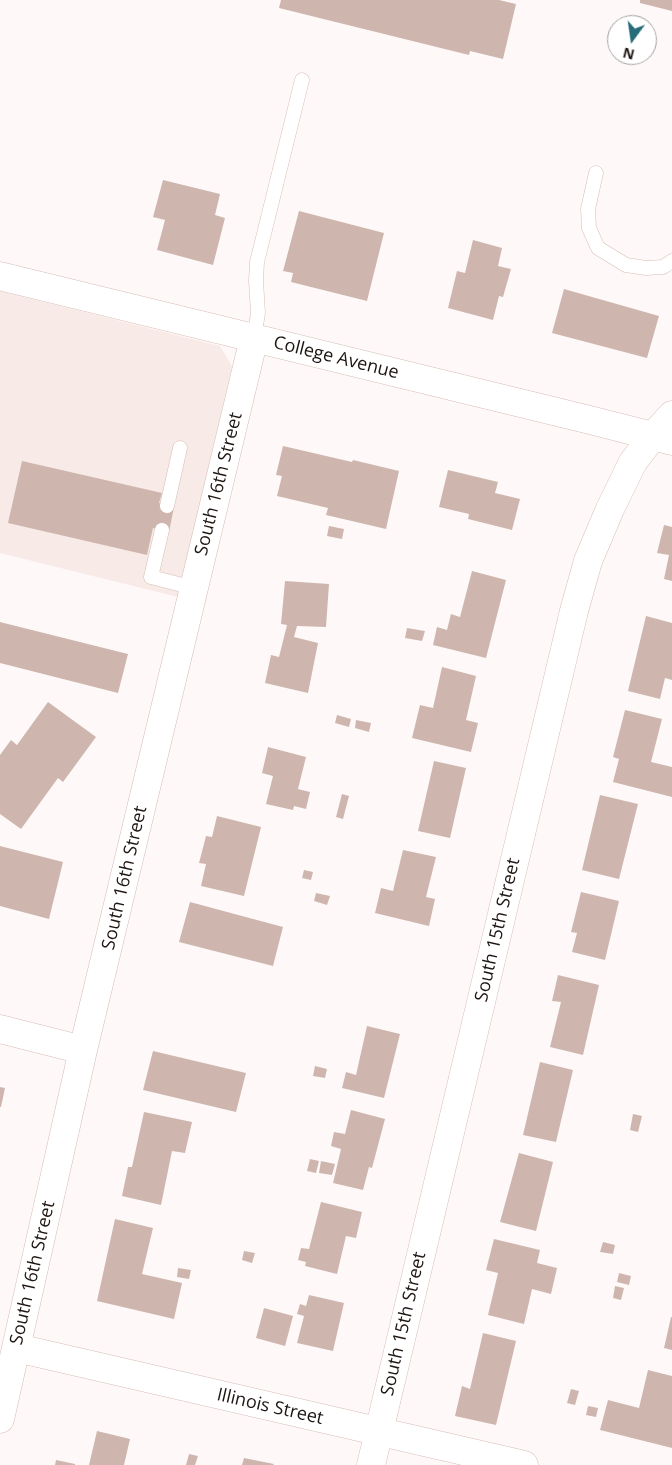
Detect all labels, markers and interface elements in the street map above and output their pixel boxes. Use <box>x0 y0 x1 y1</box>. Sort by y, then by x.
north arrow <box>607 15 657 65</box>
text: N <box>621 43 636 65</box>
street label: College Avenue <box>271 332 401 384</box>
street label: South 16th Street <box>191 410 247 558</box>
street label: South 16th Street <box>98 804 152 952</box>
street label: South 15th Street <box>471 856 525 1004</box>
street label: South 16th Street <box>6 1199 60 1347</box>
street label: South 15th Street <box>377 1250 431 1398</box>
street label: Illinois Street <box>215 1384 325 1430</box>

